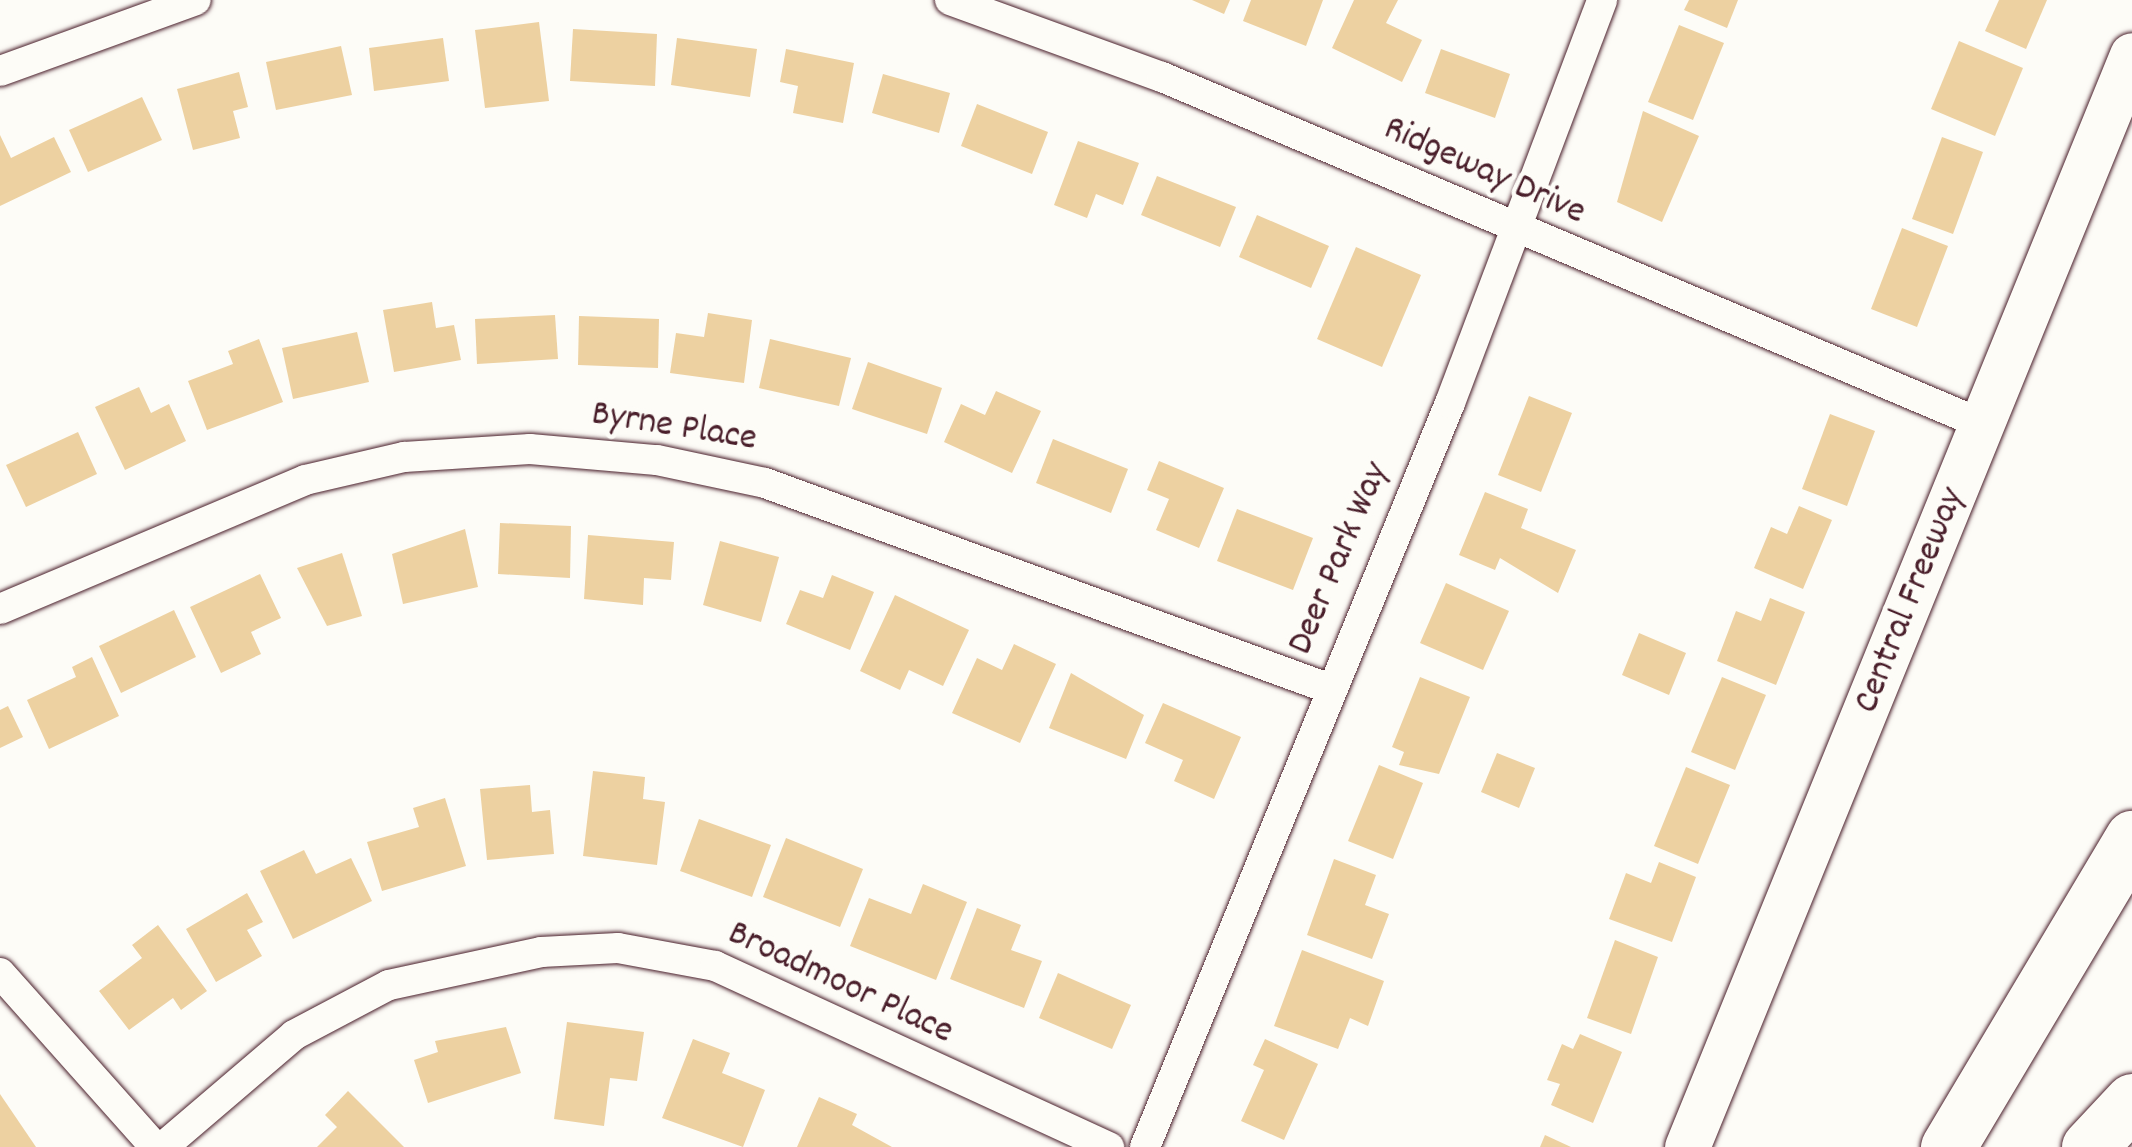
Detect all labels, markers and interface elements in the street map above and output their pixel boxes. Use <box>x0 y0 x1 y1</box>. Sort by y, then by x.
street label: Ridgeway Drive <box>1376 107 1592 237</box>
street label: Byrne Place <box>588 392 760 464</box>
street label: Deer Park Way <box>1279 456 1401 662</box>
street label: Central Freeway <box>1845 482 1977 720</box>
street label: Broadmoor Place <box>720 912 960 1056</box>

